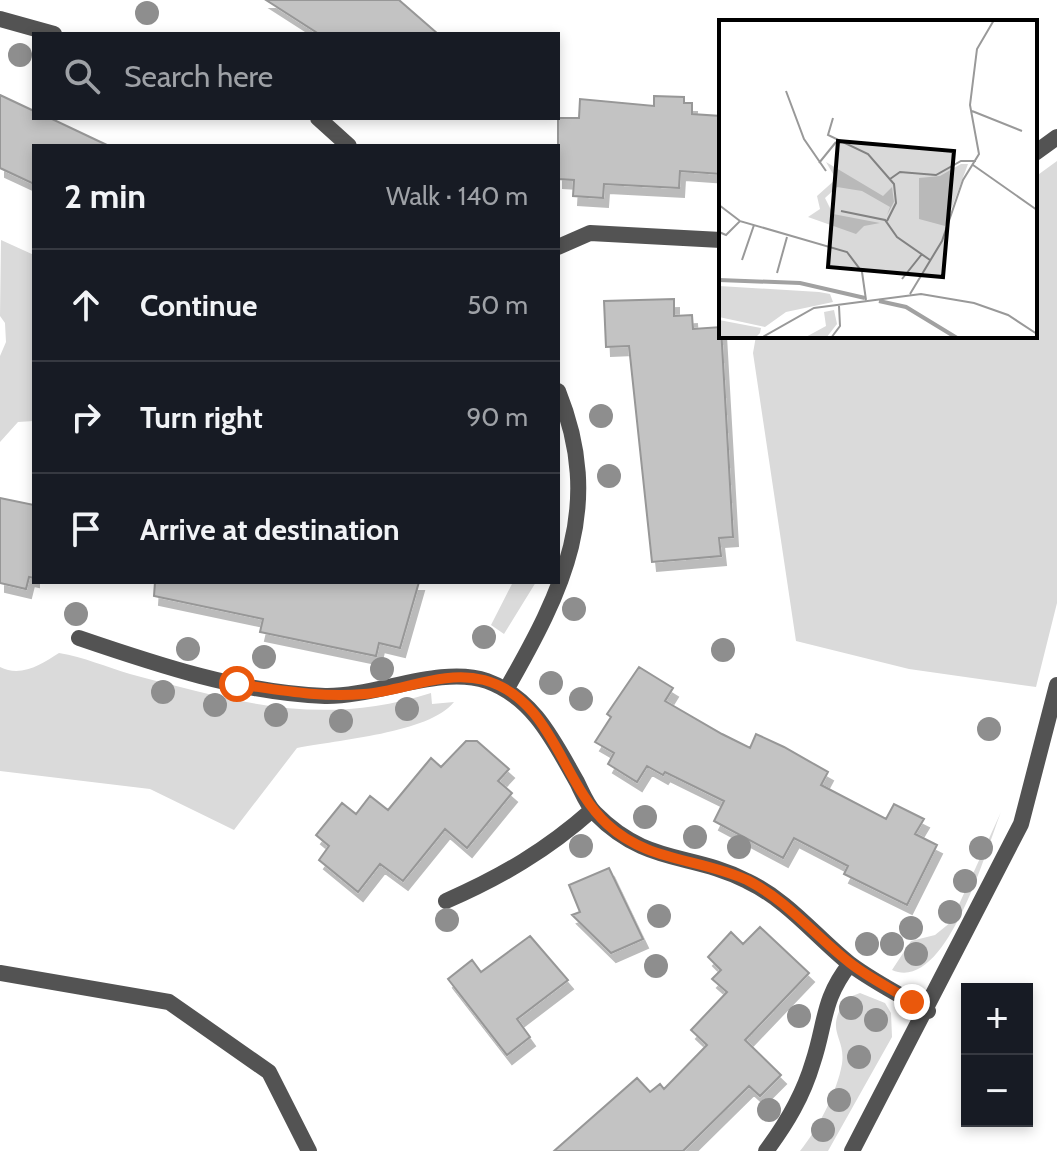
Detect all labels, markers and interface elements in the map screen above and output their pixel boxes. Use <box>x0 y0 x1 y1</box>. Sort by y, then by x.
inset map <box>719 20 1037 338</box>
search box <box>32 32 560 120</box>
icon: search <box>60 54 104 98</box>
text: Search here <box>124 58 273 95</box>
text: 2 min <box>64 175 146 217</box>
text: Walk · 140 m <box>386 180 528 212</box>
icon: ahead <box>64 283 108 327</box>
text: Continue <box>140 287 257 324</box>
text: 50 m <box>467 289 528 321</box>
icon: right <box>64 395 108 439</box>
text: Turn right <box>140 399 263 436</box>
text: 90 m <box>466 401 528 433</box>
icon: arrive <box>64 507 108 551</box>
text: Arrive at destination <box>140 511 400 548</box>
route start <box>219 666 255 702</box>
map controls <box>961 983 1033 1127</box>
button: + <box>961 983 1033 1055</box>
route end <box>894 984 930 1020</box>
button: − <box>961 1055 1033 1127</box>

